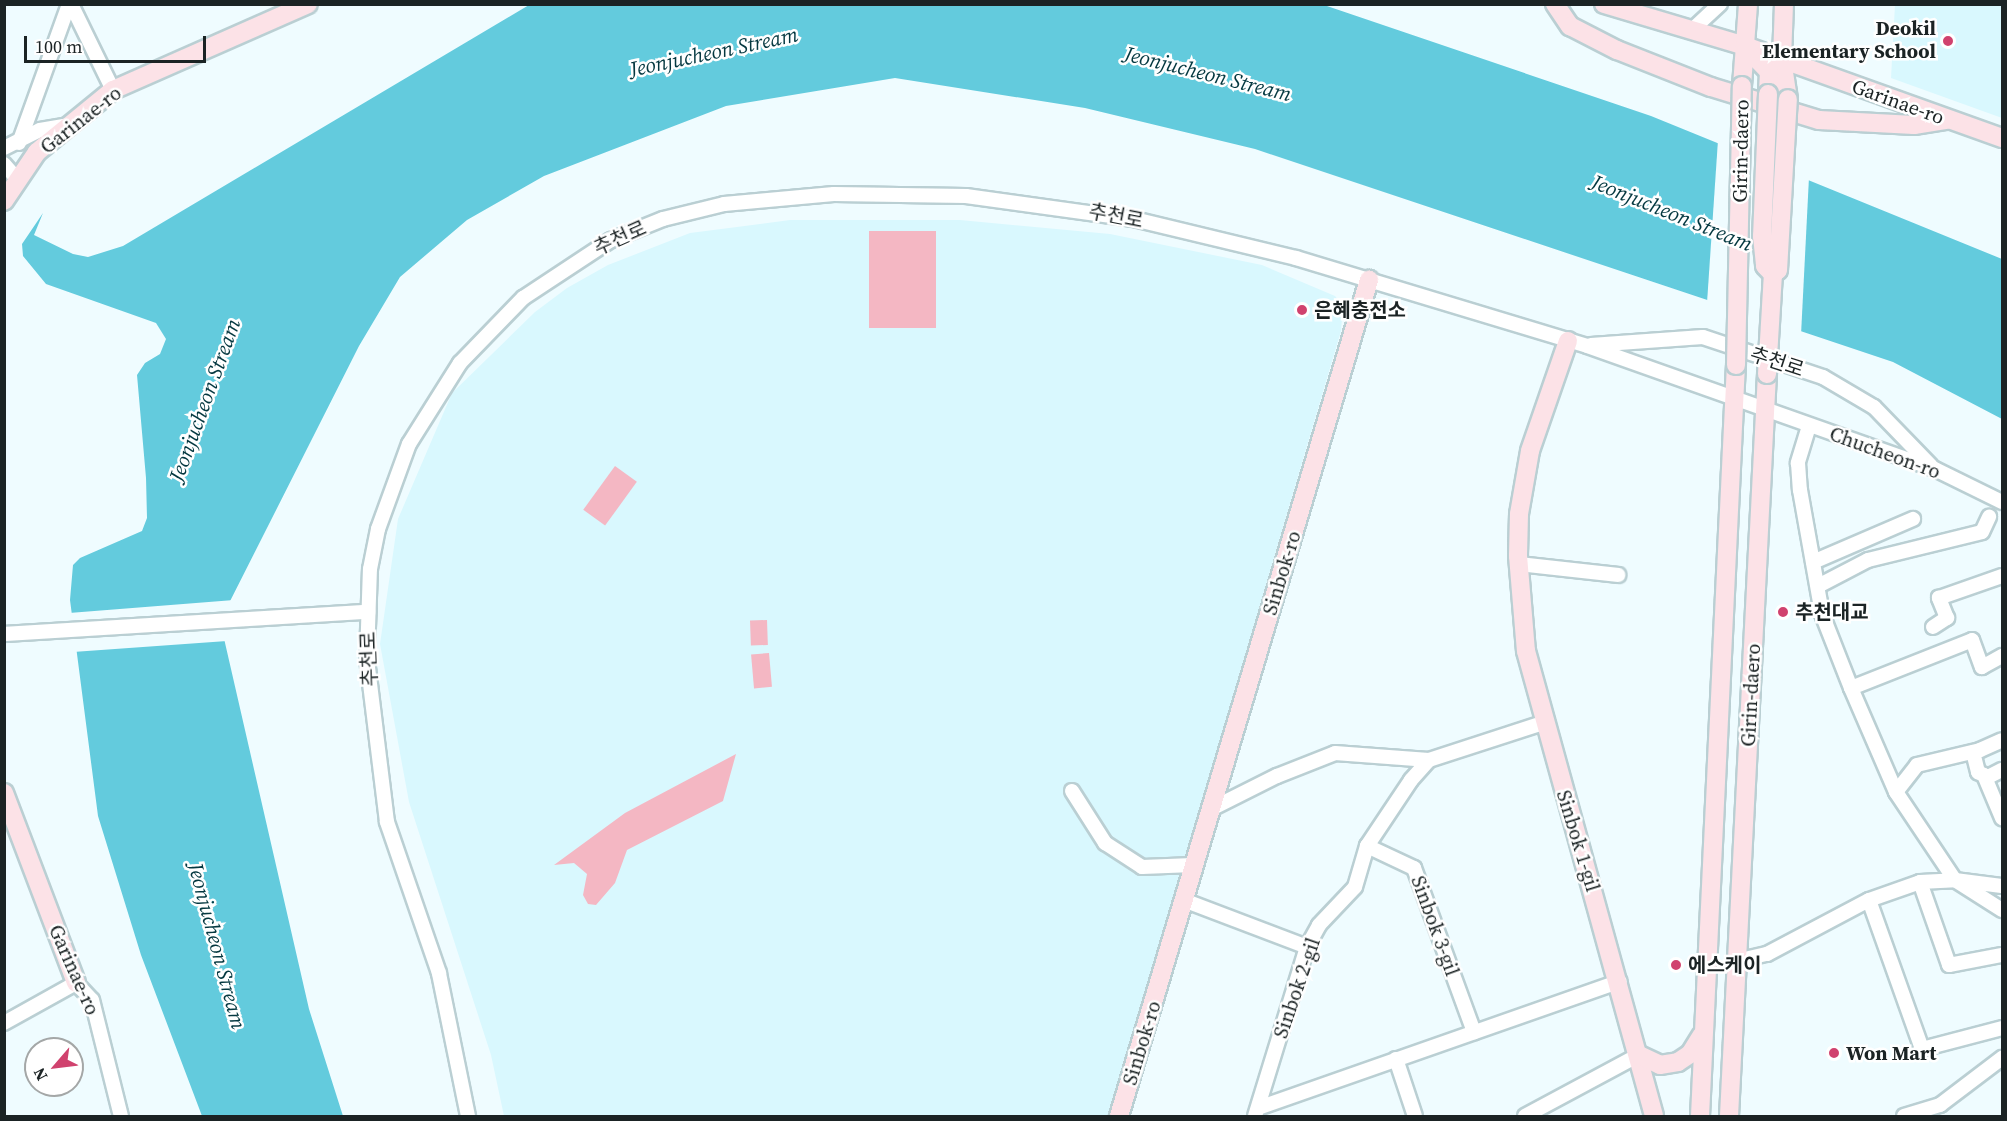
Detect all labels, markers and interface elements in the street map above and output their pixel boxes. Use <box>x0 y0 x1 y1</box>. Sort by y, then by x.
place label: Deokil Elementary School <box>1762 17 1936 64</box>
water label: Jeonjucheon Stream <box>628 22 800 82</box>
scale bar <box>27 24 208 62</box>
text: 100 m <box>35 34 82 59</box>
marker: Deokil Elementary School <box>1941 34 1955 48</box>
water label: Jeonjucheon Stream <box>1122 41 1294 107</box>
street label: Garinae-ro <box>1849 74 1947 130</box>
street label: Garinae-ro <box>36 81 126 159</box>
street label: Girin-daero <box>1728 99 1754 203</box>
water label: Jeonjucheon Stream <box>1588 169 1756 257</box>
street label: 추천로 <box>1087 199 1145 233</box>
street label: 추천로 <box>590 216 650 260</box>
place label: 은혜충전소 <box>1314 298 1406 322</box>
marker: 은혜충전소 <box>1295 303 1309 317</box>
water label: Jeonjucheon Stream <box>164 315 246 485</box>
street label: 추천로 <box>1747 342 1807 382</box>
street label: Chucheon-ro <box>1826 422 1944 484</box>
street label: Sinbok-ro <box>1258 528 1306 618</box>
place label: 추천대교 <box>1795 600 1869 624</box>
marker: 추천대교 <box>1776 605 1790 619</box>
street label: 추천로 <box>356 631 382 687</box>
street label: Girin-daero <box>1736 643 1766 747</box>
street label: Sinbok 1-gil <box>1551 787 1605 895</box>
water label: Jeonjucheon Stream <box>183 860 251 1032</box>
street label: Sinbok 3-gil <box>1406 873 1464 979</box>
street label: Garinae-ro <box>43 921 105 1019</box>
street label: Sinbok 2-gil <box>1269 935 1325 1041</box>
place label: 에스케이 <box>1688 953 1762 977</box>
marker: 에스케이 <box>1669 958 1683 972</box>
street label: Sinbok-ro <box>1118 998 1166 1088</box>
north arrow <box>24 1037 84 1097</box>
place label: Won Mart <box>1846 1041 1937 1065</box>
marker: Won Mart <box>1827 1046 1841 1060</box>
text: N <box>27 1064 52 1085</box>

